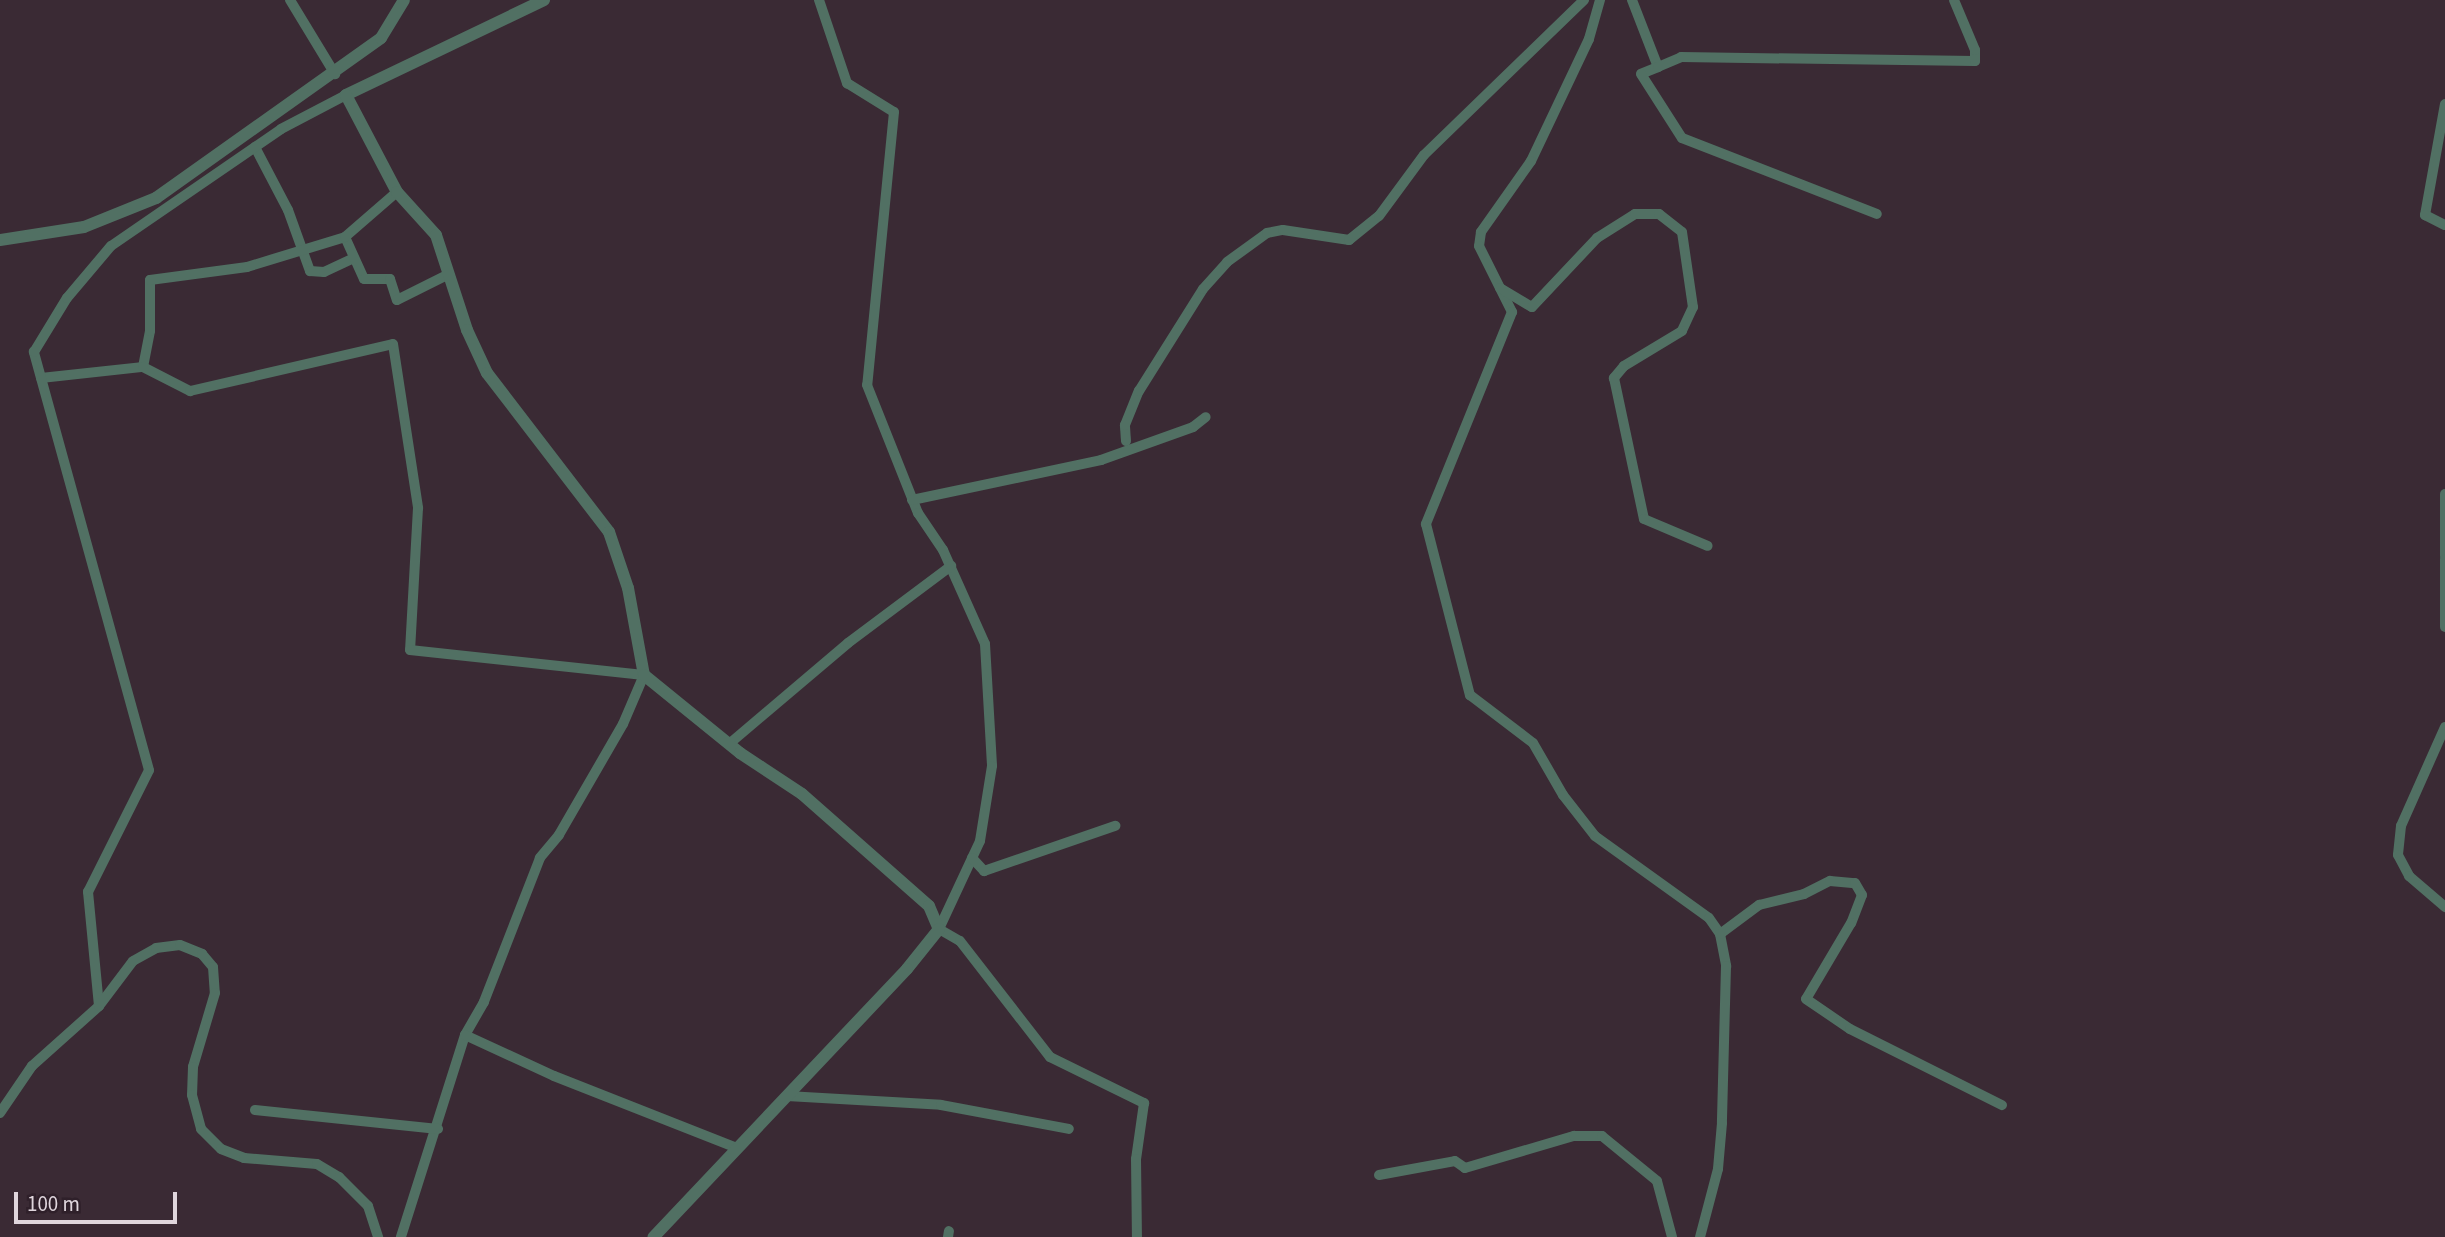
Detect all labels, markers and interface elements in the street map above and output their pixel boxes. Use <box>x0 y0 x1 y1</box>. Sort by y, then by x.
scale bar <box>18 1178 180 1222</box>
text: 100 m <box>27 1189 80 1219</box>

